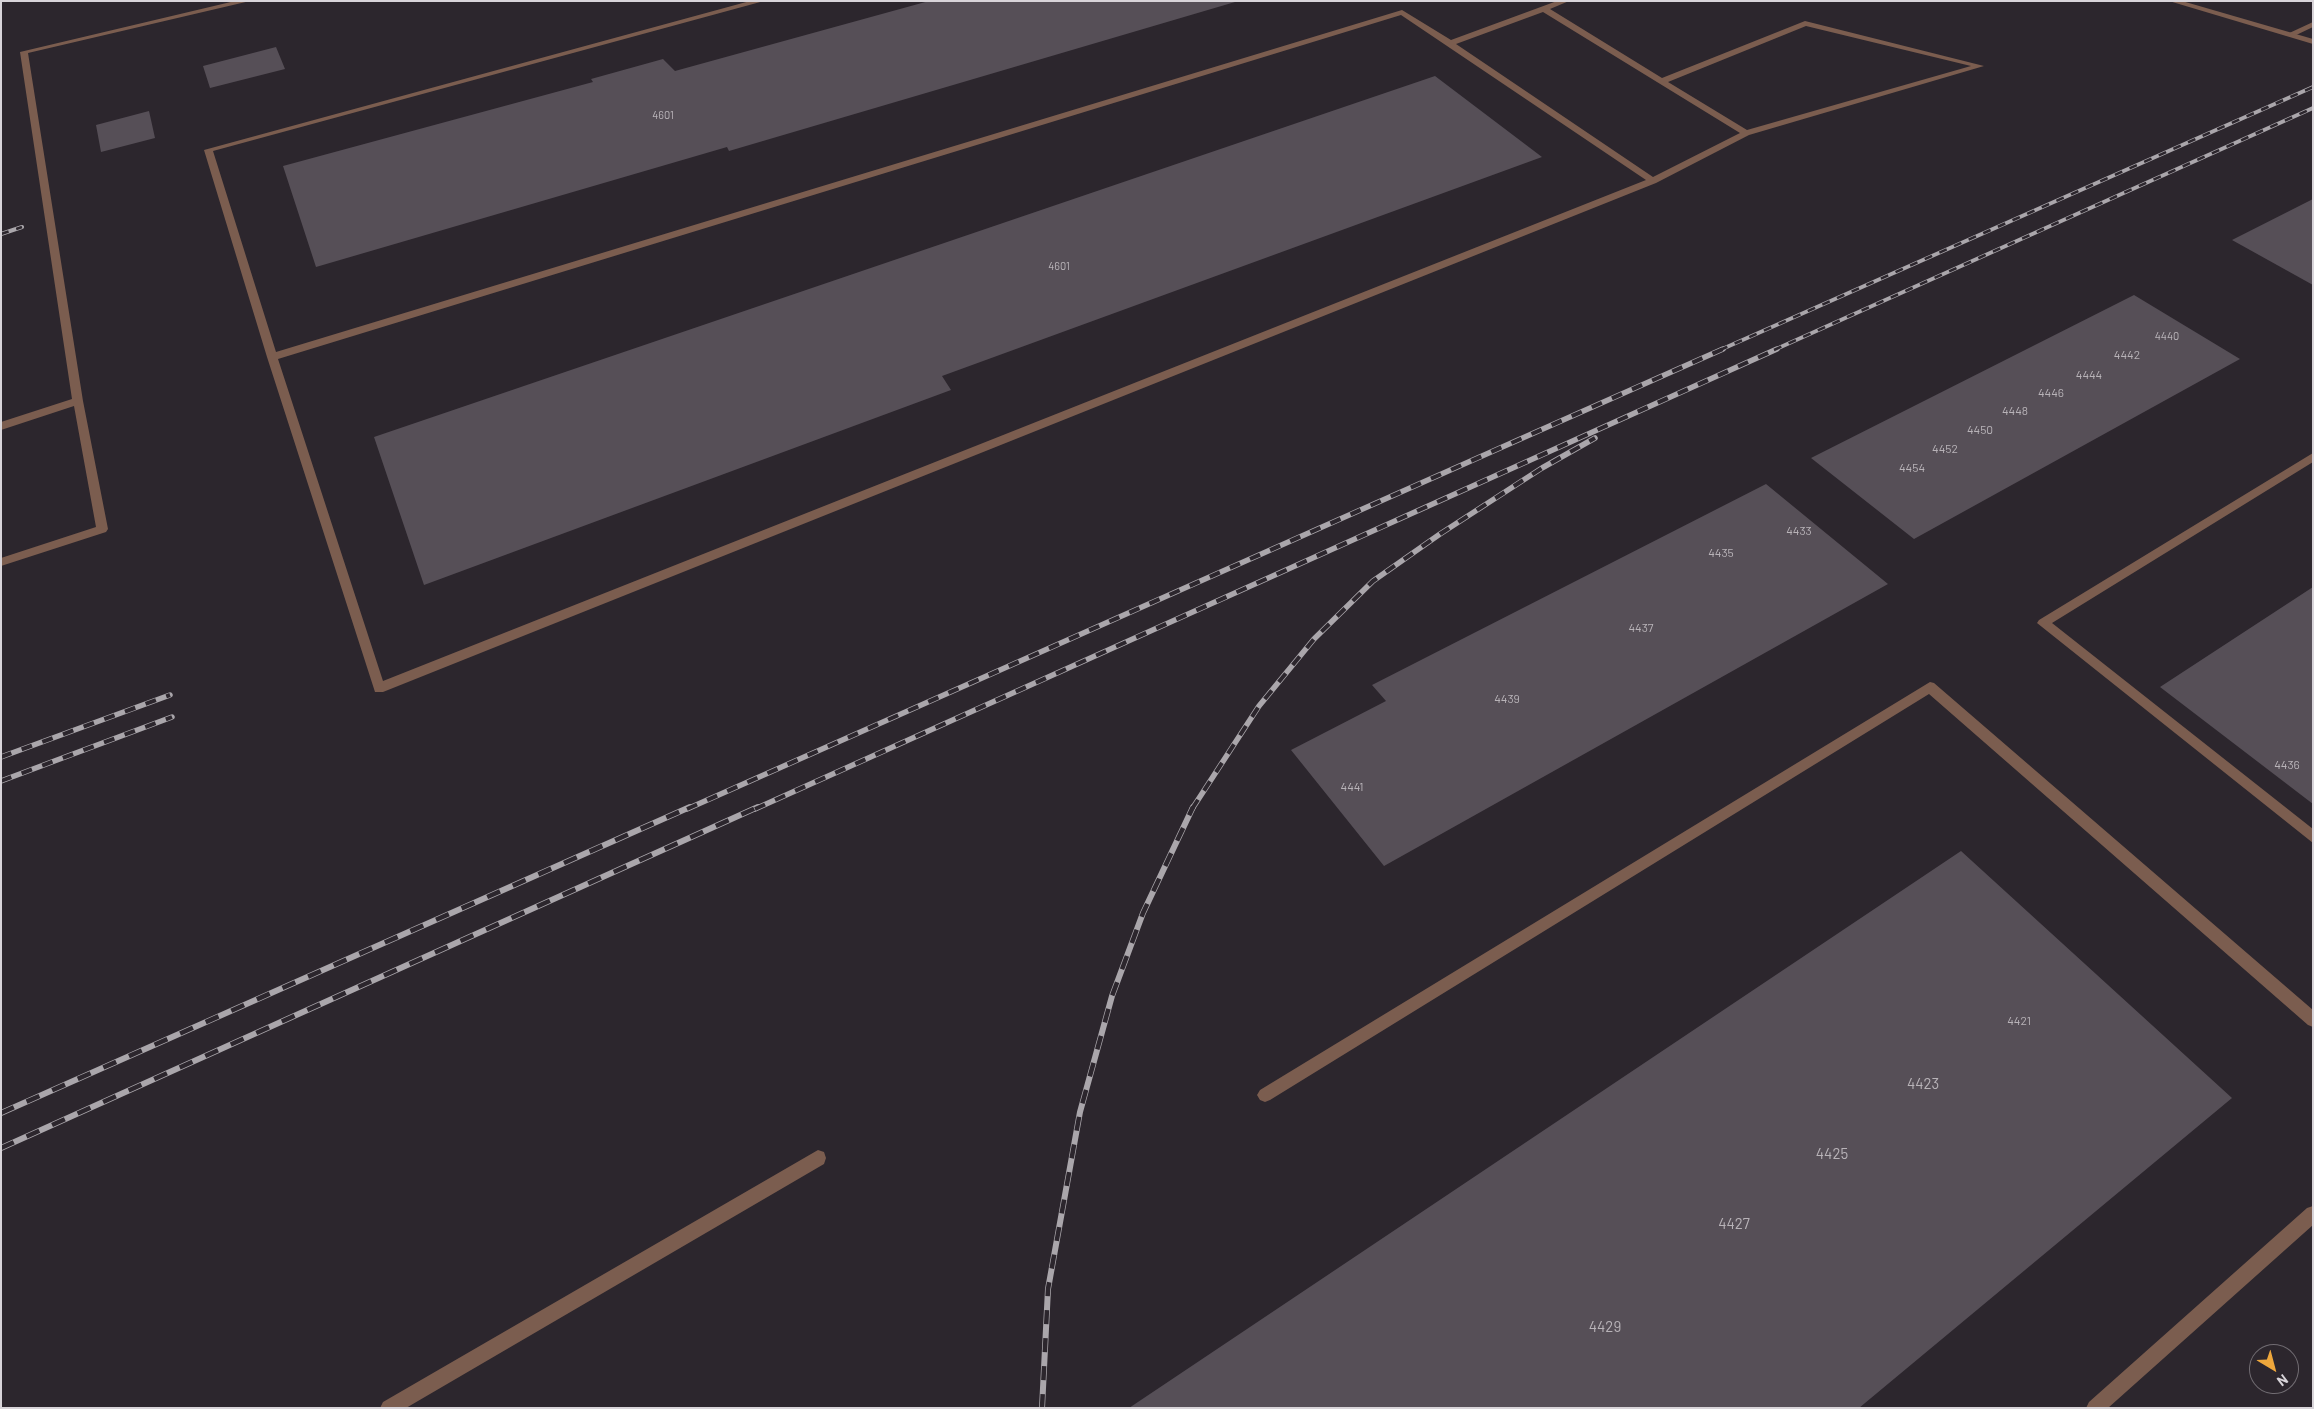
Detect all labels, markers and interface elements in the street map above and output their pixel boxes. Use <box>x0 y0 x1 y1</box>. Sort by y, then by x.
house number: 4601 <box>652 108 674 122</box>
house number: 4601 <box>1048 259 1070 273</box>
house number: 4440 <box>2155 329 2179 343</box>
house number: 4442 <box>2114 348 2140 362</box>
house number: 4444 <box>2076 368 2102 382</box>
house number: 4446 <box>2038 386 2064 400</box>
house number: 4448 <box>2002 404 2028 418</box>
house number: 4450 <box>1967 423 1993 437</box>
house number: 4452 <box>1932 442 1958 456</box>
house number: 4454 <box>1899 461 1925 475</box>
house number: 4433 <box>1786 524 1812 538</box>
house number: 4435 <box>1708 546 1734 560</box>
house number: 4437 <box>1628 621 1654 635</box>
house number: 4439 <box>1494 692 1520 706</box>
house number: 4436 <box>2274 758 2300 772</box>
house number: 4441 <box>1341 780 1363 794</box>
house number: 4421 <box>2007 1014 2031 1028</box>
house number: 4423 <box>1907 1075 1939 1093</box>
house number: 4425 <box>1816 1145 1848 1163</box>
house number: 4427 <box>1718 1215 1750 1233</box>
house number: 4429 <box>1589 1318 1621 1336</box>
north arrow <box>2249 1344 2299 1394</box>
text: N <box>2274 1371 2292 1390</box>

